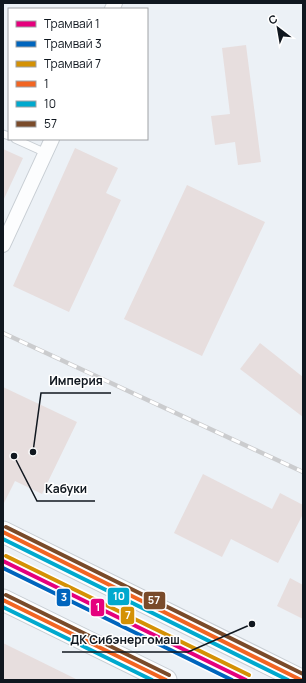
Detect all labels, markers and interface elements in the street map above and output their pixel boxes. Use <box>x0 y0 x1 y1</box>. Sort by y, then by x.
legend <box>8 8 148 140</box>
north arrow <box>258 8 298 48</box>
text: С <box>265 10 280 28</box>
text: Трамвай 1 <box>44 15 100 32</box>
text: Трамвай 3 <box>44 35 102 52</box>
text: Трамвай 7 <box>44 55 101 72</box>
text: 1 <box>44 75 49 92</box>
text: 10 <box>44 95 56 112</box>
text: 57 <box>44 115 57 132</box>
callout: Империя <box>41 369 111 393</box>
text: Империя <box>49 372 103 389</box>
callout: Кабуки <box>37 477 95 501</box>
text: Кабуки <box>45 480 87 497</box>
line badge: 10 <box>107 587 130 606</box>
line badge: 3 <box>56 588 71 607</box>
text: 10 <box>113 588 125 603</box>
text: 3 <box>61 589 67 604</box>
line badge: 57 <box>143 591 166 610</box>
text: 57 <box>148 592 160 607</box>
line badge: 1 <box>90 598 105 617</box>
text: 1 <box>96 599 100 614</box>
line badge: 7 <box>120 606 135 625</box>
text: 7 <box>125 607 131 622</box>
callout: ДК Сибэнергомаш <box>62 628 188 652</box>
text: ДК Сибэнергомаш <box>70 631 180 648</box>

